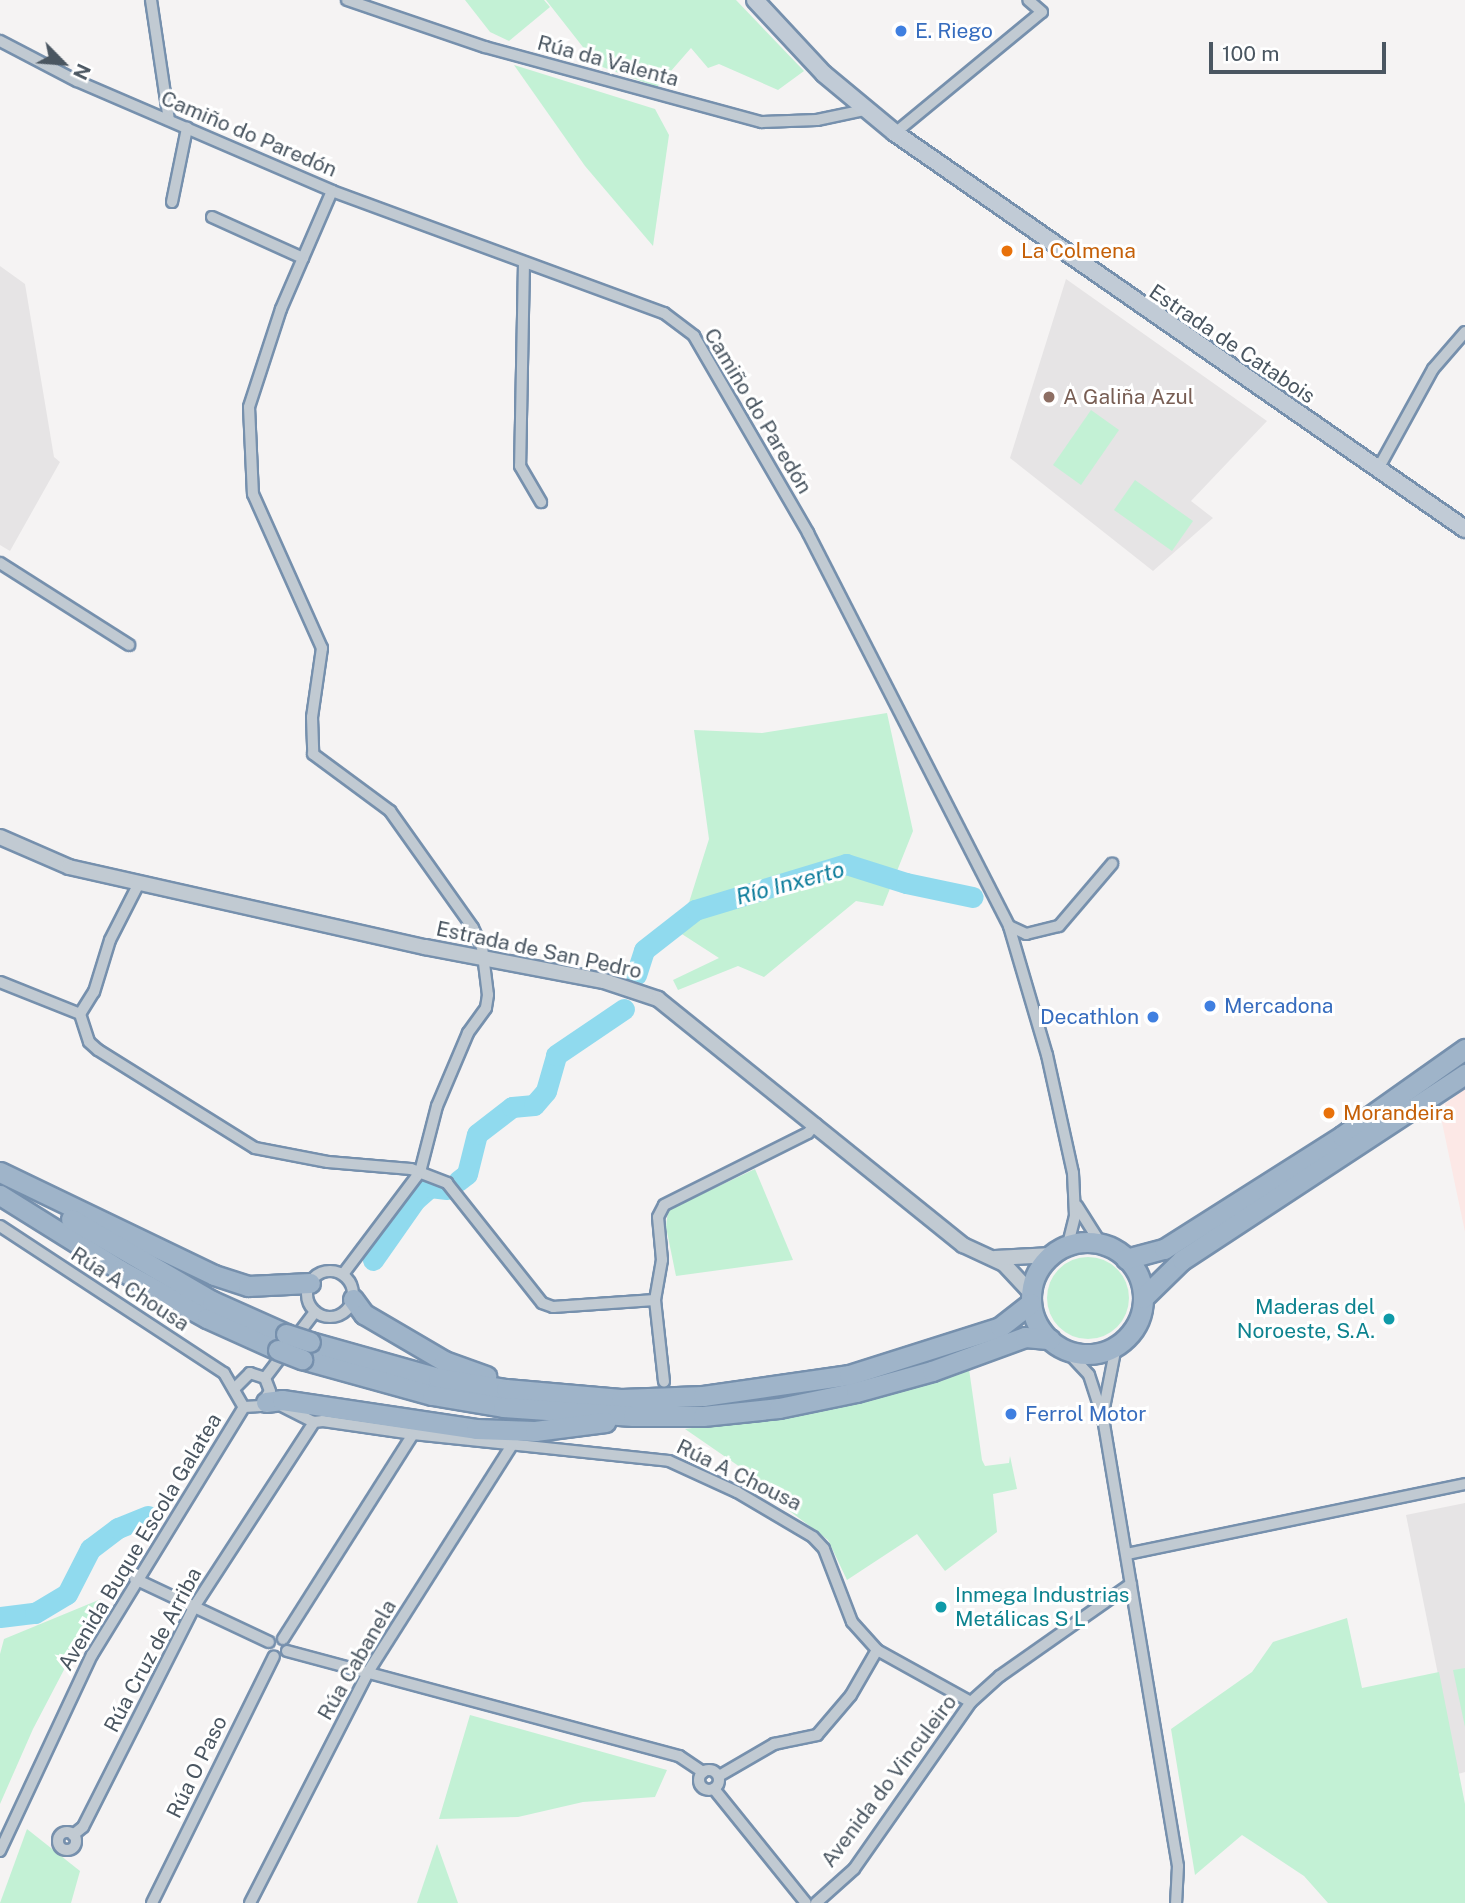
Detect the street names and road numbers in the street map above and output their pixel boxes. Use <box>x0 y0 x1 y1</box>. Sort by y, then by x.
street label: Rúa da Valenta <box>534 30 682 92</box>
street label: Camiño do Paredón <box>157 85 341 183</box>
street label: Estrada de Catabois <box>1144 279 1320 409</box>
street label: Camiño do Paredón <box>698 323 818 499</box>
street label: Estrada de San Pedro <box>434 916 644 984</box>
street label: Rúa A Chousa <box>66 1241 194 1337</box>
street label: Avenida Buque Escola Galatea <box>53 1409 227 1675</box>
street label: Rúa A Chousa <box>672 1434 806 1516</box>
street label: Rúa Cruz de Arriba <box>99 1563 207 1737</box>
street label: Rúa Cabanela <box>312 1595 402 1725</box>
street label: Avenida do Vinculeiro <box>816 1689 962 1873</box>
street label: Rúa O Paso <box>161 1712 233 1822</box>

